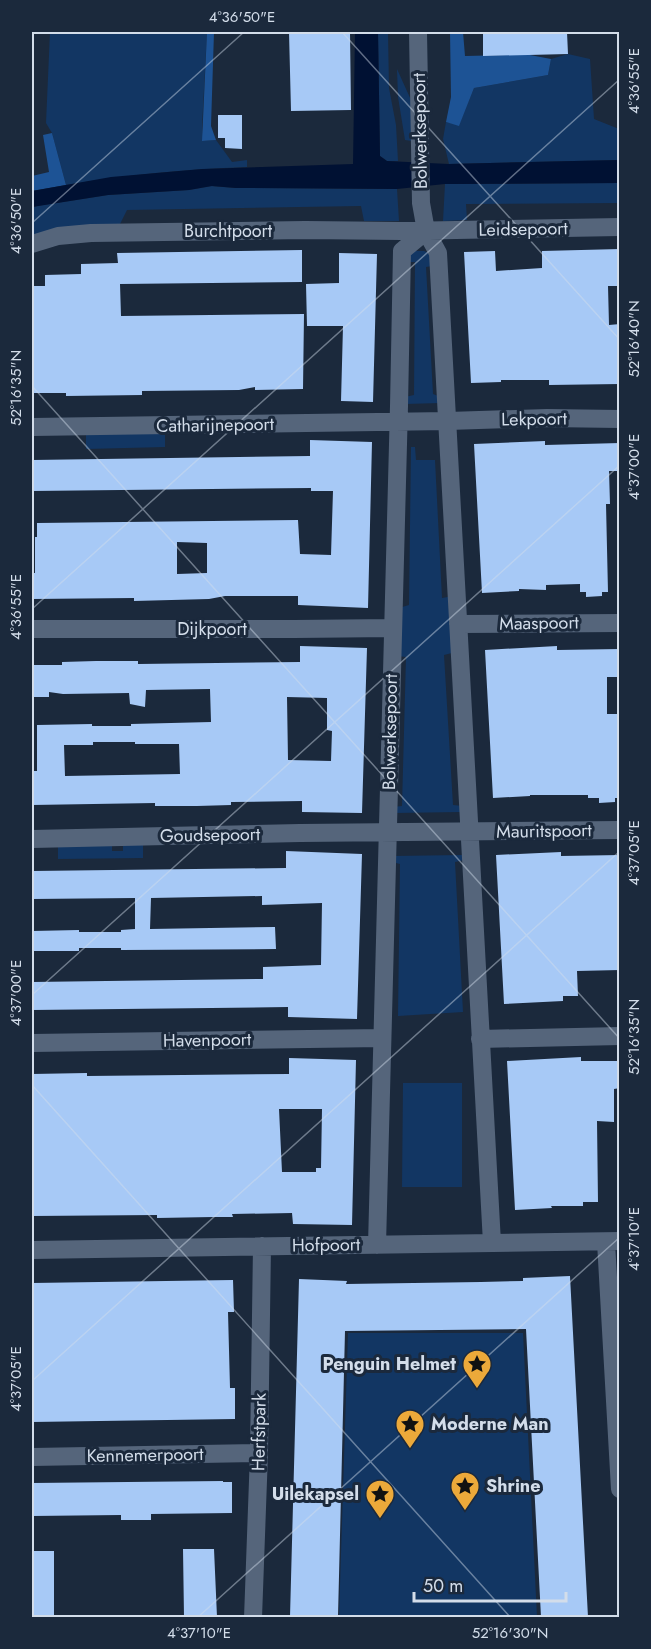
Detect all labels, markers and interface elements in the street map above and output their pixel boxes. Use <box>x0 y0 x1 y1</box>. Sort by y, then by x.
text: 4°36'50"E <box>209 6 275 28</box>
text: 4°36'55"E <box>623 48 645 114</box>
street label: Bolwerksepoort <box>406 72 434 189</box>
text: 4°36'50"E <box>5 188 27 254</box>
street label: Leidsepoort <box>478 215 569 243</box>
street label: Burchtpoort <box>184 218 273 244</box>
text: 52°16'40"N <box>623 300 645 378</box>
text: 52°16'35"N <box>5 350 27 426</box>
street label: Lekpoort <box>501 405 568 433</box>
street label: Catharijnepoort <box>156 411 275 439</box>
text: 4°37'00"E <box>623 434 645 500</box>
text: 4°36'55"E <box>5 574 27 640</box>
street label: Maaspoort <box>499 609 580 637</box>
street label: Dijkpoort <box>177 616 248 642</box>
street label: Bolwerksepoort <box>376 673 404 790</box>
street label: Mauritspoort <box>496 817 593 845</box>
text: 4°37'05"E <box>623 820 645 886</box>
street label: Goudsepoort <box>160 821 261 849</box>
text: 4°37'00"E <box>5 960 27 1026</box>
text: 52°16'35"N <box>623 999 645 1075</box>
street label: Havenpoort <box>163 1026 252 1054</box>
text: 4°37'10"E <box>623 1207 645 1271</box>
street label: Hofpoort <box>292 1231 361 1259</box>
text: 4°37'05"E <box>5 1346 27 1412</box>
place icon: Penguin Helmet <box>461 1348 493 1390</box>
place label: Penguin Helmet <box>322 1351 456 1377</box>
street label: Herfstpark <box>245 1393 273 1471</box>
place icon: Moderne Man <box>394 1408 426 1450</box>
place label: Moderne Man <box>431 1411 549 1437</box>
street label: Kennemerpoort <box>86 1441 204 1469</box>
place icon: Shrine <box>449 1470 481 1512</box>
place label: Shrine <box>486 1473 541 1499</box>
place icon: Uilekapsel <box>364 1478 396 1520</box>
place label: Uilekapsel <box>272 1481 359 1507</box>
scale bar <box>414 1565 566 1603</box>
text: 50 m <box>423 1573 463 1599</box>
text: 4°37'10"E <box>167 1622 231 1644</box>
text: 52°16'30"N <box>472 1622 548 1644</box>

